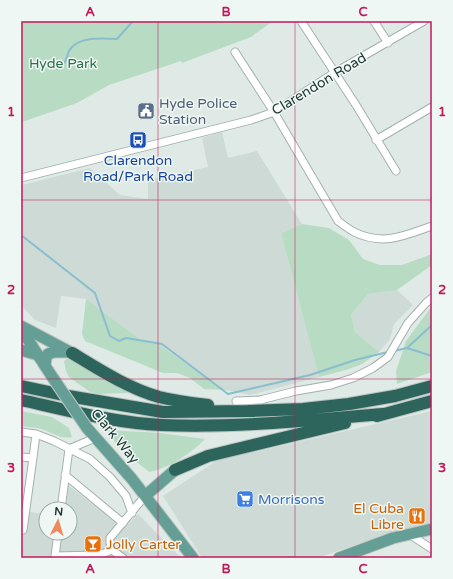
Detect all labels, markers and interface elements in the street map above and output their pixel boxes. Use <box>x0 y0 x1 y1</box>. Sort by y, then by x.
text: A <box>85 4 95 20</box>
text: B <box>221 4 231 20</box>
text: C <box>358 4 368 20</box>
street label: Clarendon Road <box>269 49 369 119</box>
park label: Hyde Park <box>29 55 97 72</box>
place label: Hyde Police Station <box>159 95 237 128</box>
public building icon: Hyde Police Station <box>136 101 156 121</box>
text: 1 <box>7 104 15 120</box>
text: 1 <box>438 104 446 120</box>
bus stop icon: Clarendon Road/Park Road <box>128 130 148 150</box>
place label: Clarendon Road/Park Road <box>83 152 193 185</box>
text: 2 <box>7 282 15 298</box>
text: 2 <box>438 282 446 298</box>
street label: Clark Way <box>87 405 143 467</box>
text: 3 <box>7 460 15 476</box>
text: 3 <box>438 460 446 476</box>
supermarket icon: Morrisons <box>235 489 255 509</box>
place label: Morrisons <box>258 491 325 508</box>
place label: El Cuba Libre <box>353 500 404 533</box>
north arrow <box>38 501 78 541</box>
text: N <box>54 505 64 518</box>
restaurant icon: El Cuba Libre <box>407 506 427 526</box>
bar icon: Jolly Carter <box>83 534 103 554</box>
place label: Jolly Carter <box>106 536 181 553</box>
text: A <box>85 561 95 577</box>
text: B <box>221 561 231 577</box>
text: C <box>358 561 368 577</box>

